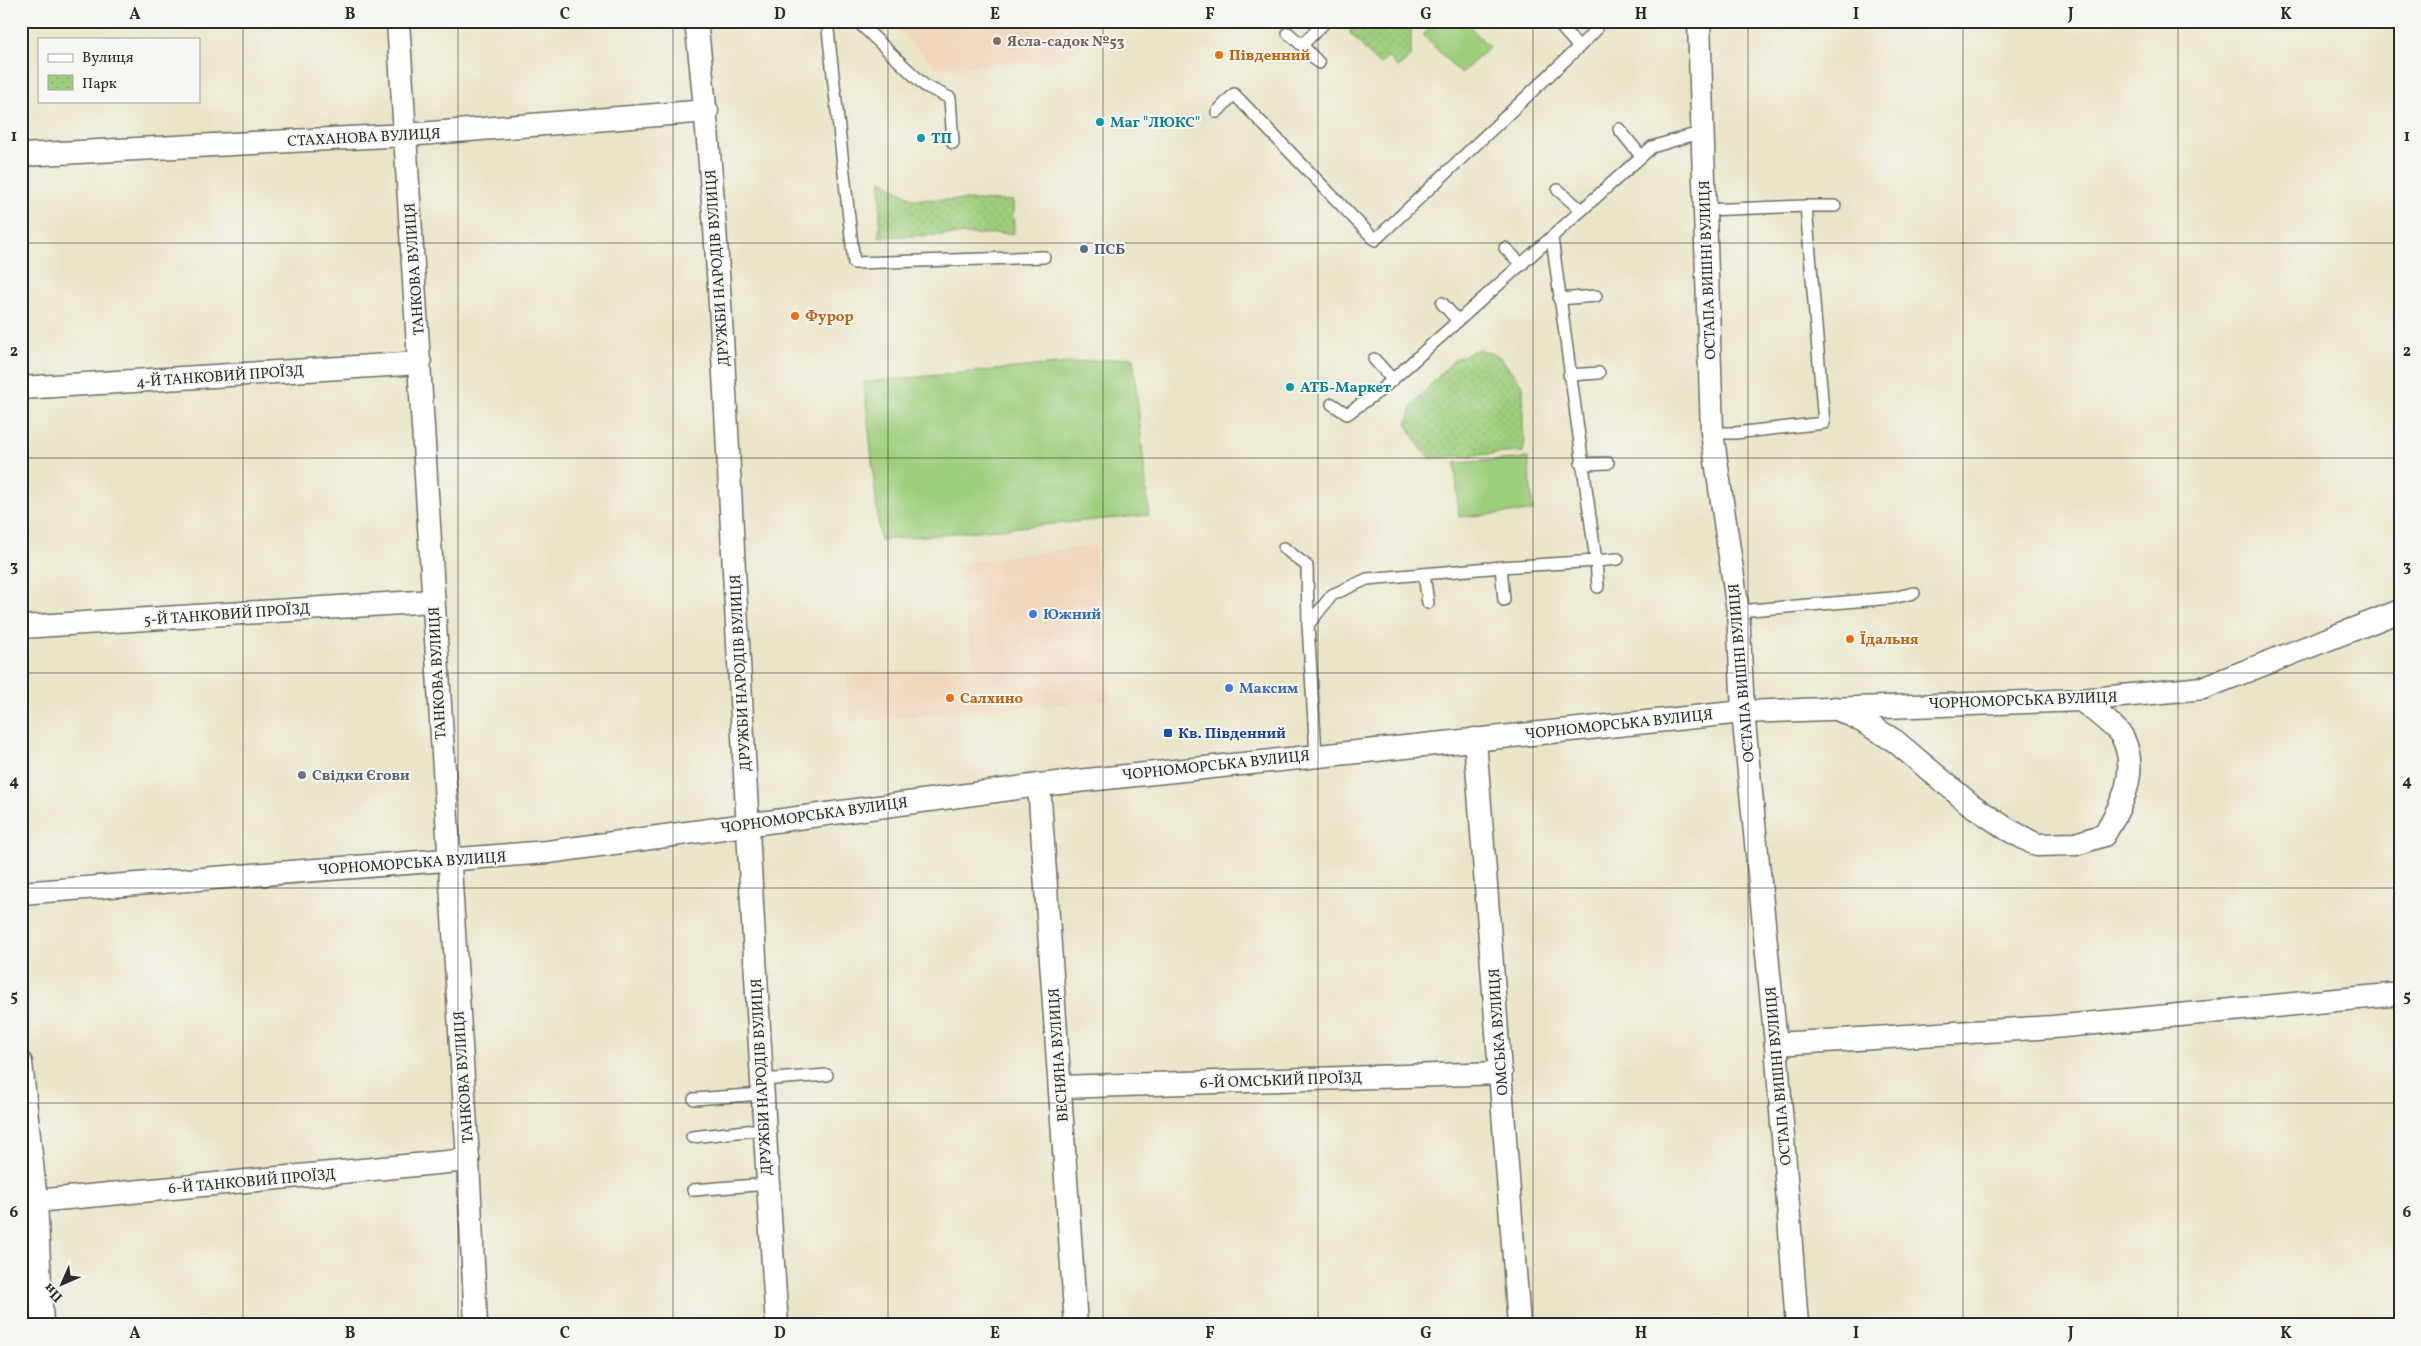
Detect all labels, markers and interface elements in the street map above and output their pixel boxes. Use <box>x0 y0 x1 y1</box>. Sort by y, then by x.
text: A <box>129 4 141 26</box>
text: B <box>345 4 356 26</box>
text: C <box>560 4 570 26</box>
text: D <box>774 4 786 26</box>
text: E <box>990 4 1000 26</box>
text: F <box>1205 4 1215 26</box>
text: G <box>1420 4 1432 26</box>
text: H <box>1635 4 1647 26</box>
text: I <box>1853 4 1859 26</box>
text: J <box>2067 4 2074 26</box>
text: K <box>2280 4 2292 26</box>
place label: Ясла-садок №53 <box>1007 32 1125 53</box>
marker: Ясла-садок №53 <box>991 35 1003 47</box>
legend <box>38 38 200 102</box>
place label: Південний <box>1229 46 1311 67</box>
text: Вулиця <box>82 48 134 69</box>
marker: Південний <box>1213 49 1225 61</box>
text: Парк <box>82 74 117 95</box>
place label: Маг "ЛЮКС" <box>1110 113 1201 134</box>
marker: Маг "ЛЮКС" <box>1094 116 1106 128</box>
street label: СТАХАНОВА ВУЛИЦЯ <box>287 124 441 153</box>
text: 1 <box>11 126 17 148</box>
text: 1 <box>2404 126 2410 148</box>
place label: ТП <box>931 129 952 150</box>
marker: ТП <box>915 132 927 144</box>
street label: ДРУЖБИ НАРОДІВ ВУЛИЦЯ <box>701 169 736 367</box>
street label: ОСТАПА ВИШНІ ВУЛИЦЯ <box>1695 180 1722 360</box>
street label: ТАНКОВА ВУЛИЦЯ <box>400 202 431 336</box>
place label: ПСБ <box>1094 240 1125 261</box>
marker: ПСБ <box>1078 243 1090 255</box>
place label: Фурор <box>805 307 854 328</box>
marker: Фурор <box>789 310 801 322</box>
text: 2 <box>10 341 18 363</box>
text: 2 <box>2403 341 2411 363</box>
street label: 4-Й ТАНКОВИЙ ПРОЇЗД <box>135 361 305 394</box>
place label: АТБ-Маркет <box>1300 378 1392 399</box>
marker: АТБ-Маркет <box>1284 381 1296 393</box>
text: 3 <box>10 556 18 578</box>
text: 3 <box>2403 556 2411 578</box>
street label: ДРУЖБИ НАРОДІВ ВУЛИЦЯ <box>726 574 757 772</box>
street label: ОСТАПА ВИШНІ ВУЛИЦЯ <box>1724 583 1761 763</box>
street label: 5-Й ТАНКОВИЙ ПРОЇЗД <box>143 599 311 632</box>
place label: Южний <box>1043 605 1101 626</box>
street label: ТАНКОВА ВУЛИЦЯ <box>425 606 452 740</box>
marker: Южний <box>1027 608 1039 620</box>
place label: Їдальня <box>1860 630 1919 651</box>
marker: Їдальня <box>1844 633 1856 645</box>
place label: Максим <box>1239 679 1298 700</box>
marker: Максим <box>1223 682 1235 694</box>
street label: ЧОРНОМОРСЬКА ВУЛИЦЯ <box>1928 688 2118 715</box>
place label: Салхино <box>960 689 1024 710</box>
marker: Салхино <box>944 692 956 704</box>
street label: ЧОРНОМОРСЬКА ВУЛИЦЯ <box>1524 705 1714 746</box>
place label: Кв. Південний <box>1178 724 1286 745</box>
marker: Кв. Південний <box>1162 727 1174 739</box>
street label: ЧОРНОМОРСЬКА ВУЛИЦЯ <box>1121 746 1311 787</box>
place label: Свідки Єгови <box>312 766 410 787</box>
marker: Свідки Єгови <box>296 769 308 781</box>
text: 4 <box>9 771 19 793</box>
text: 4 <box>2402 771 2412 793</box>
street label: ЧОРНОМОРСЬКА ВУЛИЦЯ <box>719 793 909 840</box>
street label: ЧОРНОМОРСЬКА ВУЛИЦЯ <box>317 847 507 882</box>
street label: ОМСЬКА ВУЛИЦЯ <box>1485 967 1514 1096</box>
street label: ДРУЖБИ НАРОДІВ ВУЛИЦЯ <box>747 978 778 1176</box>
text: 5 <box>10 986 18 1008</box>
street label: ОСТАПА ВИШНІ ВУЛИЦЯ <box>1761 986 1798 1166</box>
text: 5 <box>2403 986 2411 1008</box>
street label: ВЕСНЯНА ВУЛИЦЯ <box>1044 987 1075 1123</box>
street label: ТАНКОВА ВУЛИЦЯ <box>449 1010 480 1144</box>
street label: 6-Й ОМСЬКИЙ ПРОЇЗД <box>1199 1068 1363 1095</box>
street label: 6-Й ТАНКОВИЙ ПРОЇЗД <box>168 1165 337 1200</box>
text: 6 <box>10 1202 19 1224</box>
text: 6 <box>2403 1202 2412 1224</box>
north arrow <box>38 1258 88 1308</box>
text: Пн <box>40 1278 68 1306</box>
text: A <box>129 1323 141 1345</box>
text: B <box>345 1323 356 1345</box>
text: C <box>560 1323 570 1345</box>
text: D <box>774 1323 786 1345</box>
text: E <box>990 1323 1000 1345</box>
text: F <box>1205 1323 1215 1345</box>
text: G <box>1420 1323 1432 1345</box>
text: H <box>1635 1323 1647 1345</box>
text: I <box>1853 1323 1859 1345</box>
text: J <box>2067 1323 2074 1345</box>
text: K <box>2280 1323 2292 1345</box>

